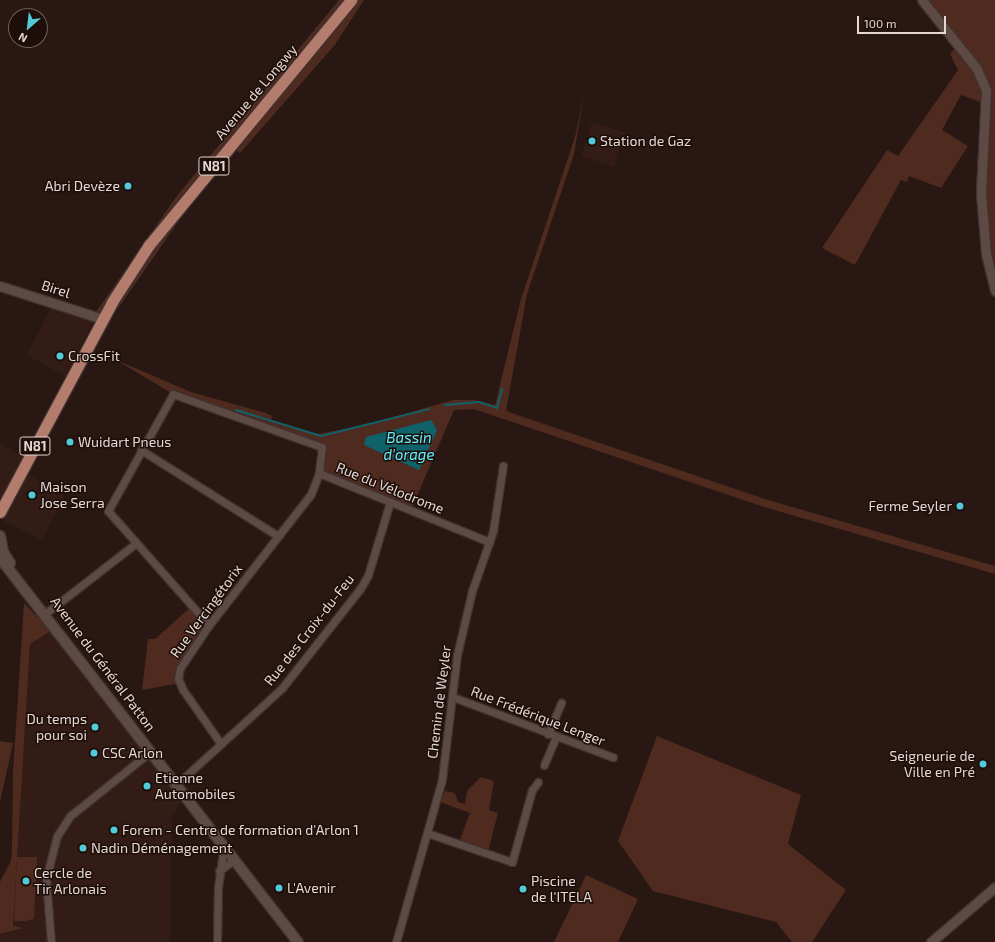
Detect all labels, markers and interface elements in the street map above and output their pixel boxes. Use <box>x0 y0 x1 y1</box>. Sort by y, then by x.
north arrow <box>8 8 48 48</box>
scale bar <box>859 8 948 34</box>
text: 100 m <box>864 16 896 30</box>
text: N <box>16 31 29 46</box>
street label: Avenue de Longwy <box>211 41 301 143</box>
place label: Station de Gaz <box>600 133 691 149</box>
marker: Station de Gaz <box>587 136 597 146</box>
road number: N81 <box>198 155 230 177</box>
place label: Abri Devèze <box>45 178 120 194</box>
marker: Abri Devèze <box>123 181 133 191</box>
street label: Birel <box>39 276 73 302</box>
place label: CrossFit <box>68 348 120 364</box>
marker: CrossFit <box>55 351 65 361</box>
water label: Bassin d'orage <box>383 428 435 463</box>
place label: Wuidart Pneus <box>78 434 171 450</box>
road number: N81 <box>19 435 51 457</box>
marker: Wuidart Pneus <box>65 437 75 447</box>
street label: Rue du Vélodrome <box>333 459 447 517</box>
place label: Maison Jose Serra <box>40 479 105 512</box>
marker: Maison Jose Serra <box>27 490 37 500</box>
place label: Ferme Seyler <box>869 498 952 514</box>
marker: Ferme Seyler <box>955 501 965 511</box>
street label: Rue Vercingétorix <box>166 561 246 661</box>
street label: Rue des Croix-du-Feu <box>260 571 358 689</box>
street label: Avenue du Général Patton <box>47 593 159 735</box>
street label: Chemin de Weyler <box>424 644 454 760</box>
street label: Rue Frédérique Lenger <box>468 683 608 749</box>
place label: Du temps pour soi <box>26 711 87 744</box>
marker: Du temps pour soi <box>90 722 100 732</box>
place label: CSC Arlon <box>102 745 164 761</box>
marker: CSC Arlon <box>89 748 99 758</box>
place label: Seigneurie de Ville en Pré <box>889 748 975 780</box>
marker: Seigneurie de Ville en Pré <box>978 759 988 769</box>
place label: Etienne Automobiles <box>155 770 235 802</box>
marker: Etienne Automobiles <box>142 781 152 791</box>
place label: Forem - Centre de formation d'Arlon 1 <box>122 822 359 838</box>
marker: Forem - Centre de formation d'Arlon 1 <box>109 825 119 835</box>
place label: Nadin Déménagement <box>91 840 232 856</box>
marker: Nadin Déménagement <box>78 843 88 853</box>
place label: Cercle de Tir Arlonais <box>34 865 107 898</box>
place label: Piscine de l'ITELA <box>531 873 592 906</box>
marker: Cercle de Tir Arlonais <box>21 876 31 886</box>
place label: L'Avenir <box>287 880 336 896</box>
marker: L'Avenir <box>274 883 284 893</box>
marker: Piscine de l'ITELA <box>518 884 528 894</box>

